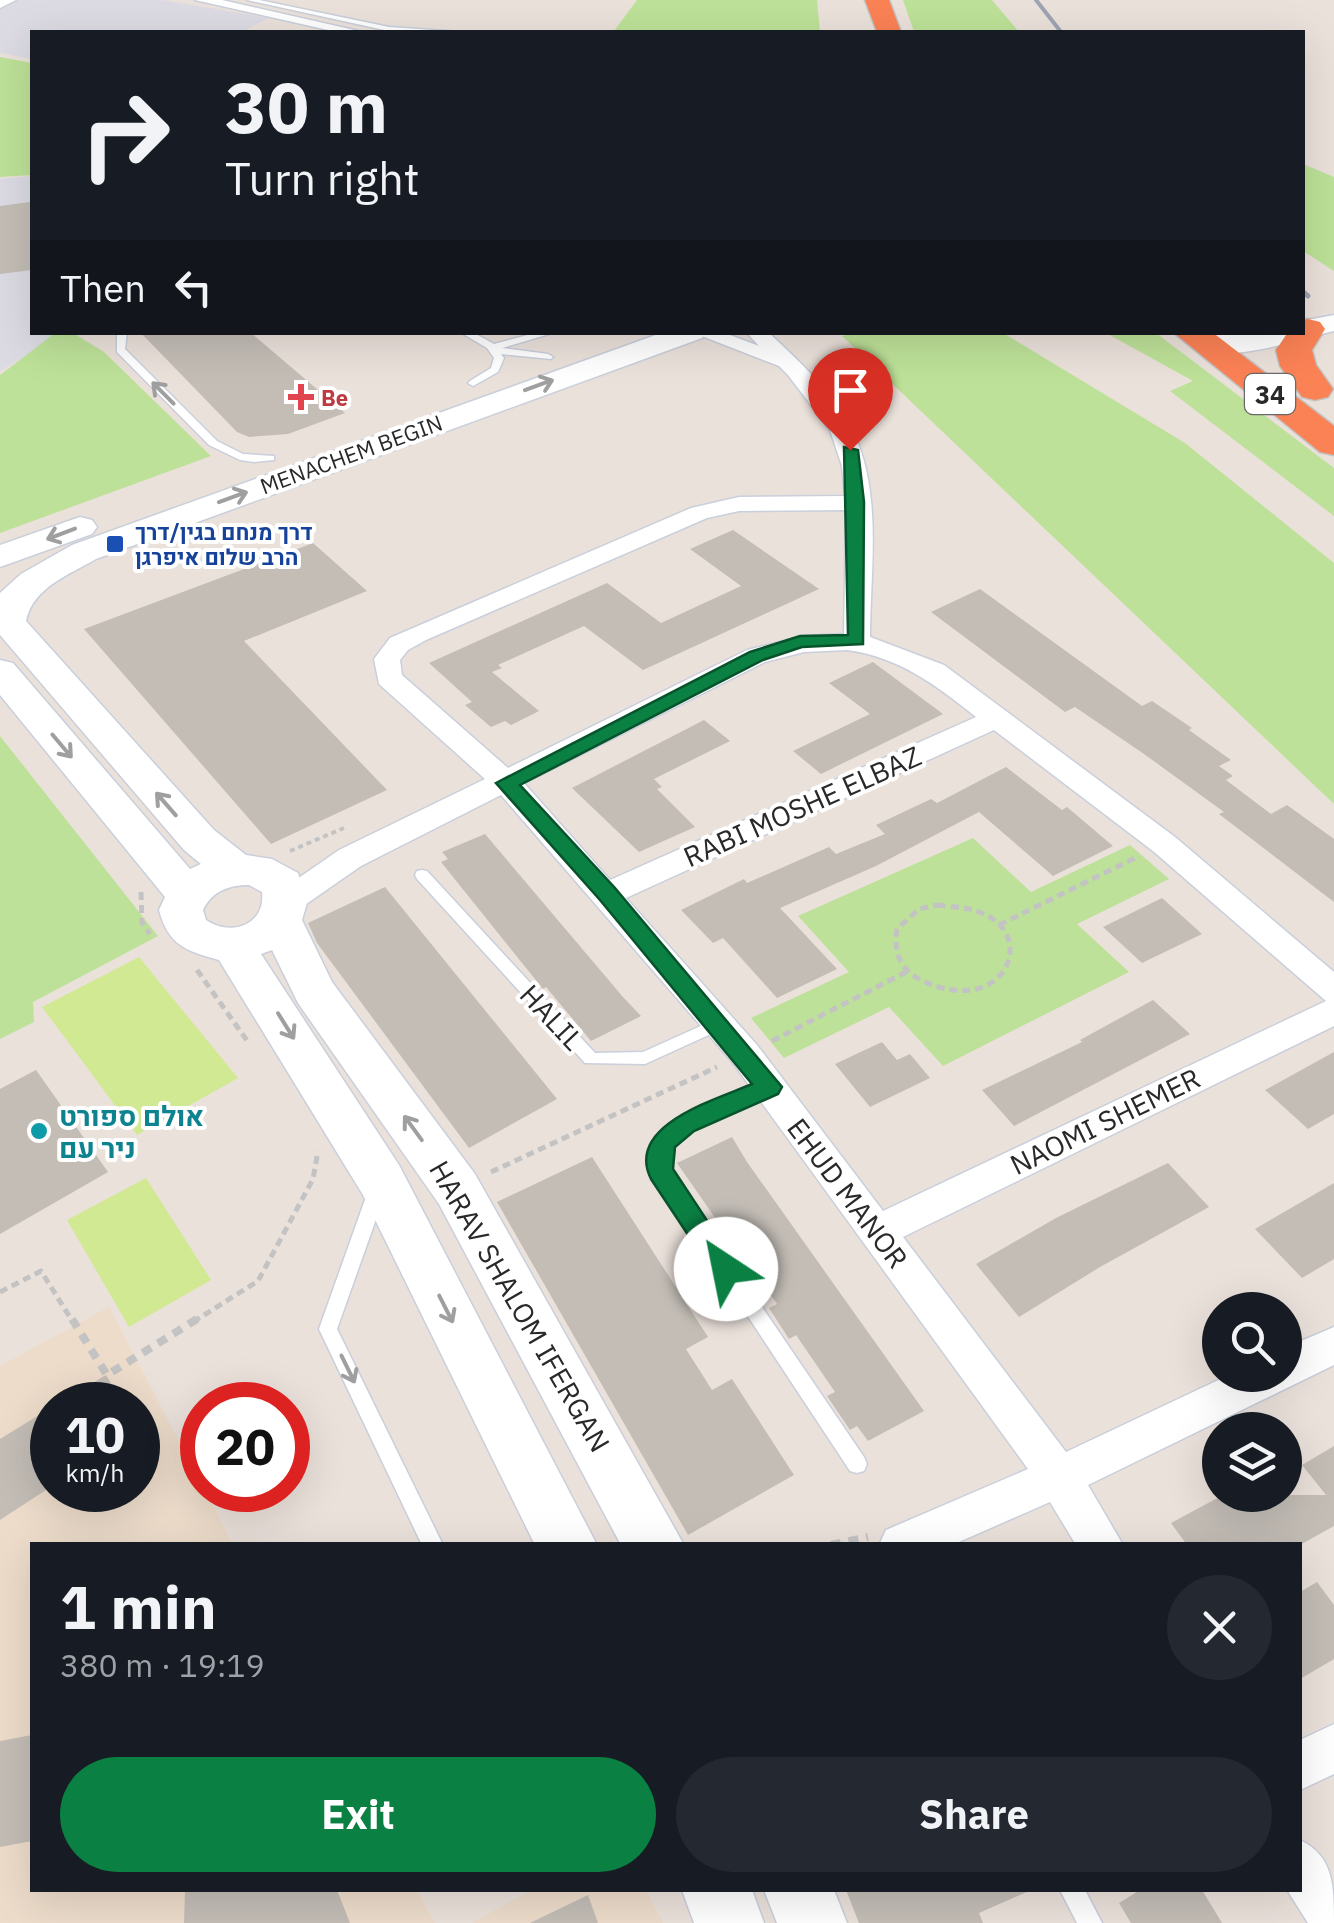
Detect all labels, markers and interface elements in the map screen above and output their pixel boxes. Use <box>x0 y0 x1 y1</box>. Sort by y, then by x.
text: 30 m <box>225 61 388 152</box>
icon: right <box>60 70 190 200</box>
text: Turn right <box>225 149 420 207</box>
icon: left <box>166 260 221 315</box>
text: Then <box>60 263 146 312</box>
pin <box>808 348 893 451</box>
icon: arrive <box>823 363 878 418</box>
road number: 34 <box>1245 374 1295 414</box>
one-way arrow <box>522 375 553 393</box>
one-way arrow <box>151 381 175 405</box>
place label: Be <box>321 383 348 412</box>
marker: Be <box>290 386 312 408</box>
street label: MENACHEM BEGIN <box>256 408 446 500</box>
one-way arrow <box>217 487 248 505</box>
place label: דרך מנחם בגין/דרך הרב שלום איפרגן <box>135 517 313 571</box>
one-way arrow <box>46 526 77 544</box>
marker: דרך מנחם בגין/דרך הרב שלום איפרגן <box>104 533 126 555</box>
one-way arrow <box>51 732 73 758</box>
street label: RABI MOSHE ELBAZ <box>678 737 926 875</box>
one-way arrow <box>156 791 178 817</box>
street label: HALIL <box>512 976 592 1058</box>
one-way arrow <box>276 1011 296 1040</box>
street label: NAOMI SHEMER <box>1004 1059 1206 1183</box>
place label: אולם ספורט ניר עם <box>59 1097 204 1166</box>
street label: EHUD MANOR <box>779 1110 917 1276</box>
one-way arrow <box>403 1114 424 1142</box>
marker: אולם ספורט ניר עם <box>28 1120 50 1142</box>
street label: HARAV SHALOM IFERGAN <box>421 1154 619 1458</box>
position arrow <box>674 1217 778 1321</box>
map controls <box>1202 1292 1302 1512</box>
button: search <box>1202 1292 1302 1392</box>
one-way arrow <box>437 1293 456 1323</box>
one-way arrow <box>339 1354 358 1384</box>
speed limit sign: 20 <box>180 1382 310 1512</box>
text: 10 <box>65 1402 125 1467</box>
button: layers <box>1202 1412 1302 1512</box>
text: km/h <box>66 1456 124 1489</box>
text: 1 min <box>60 1567 217 1646</box>
button: close <box>1167 1575 1272 1680</box>
text: 380 m · 19:19 <box>60 1644 265 1686</box>
button: Exit <box>60 1757 656 1872</box>
button: Share <box>676 1757 1272 1872</box>

